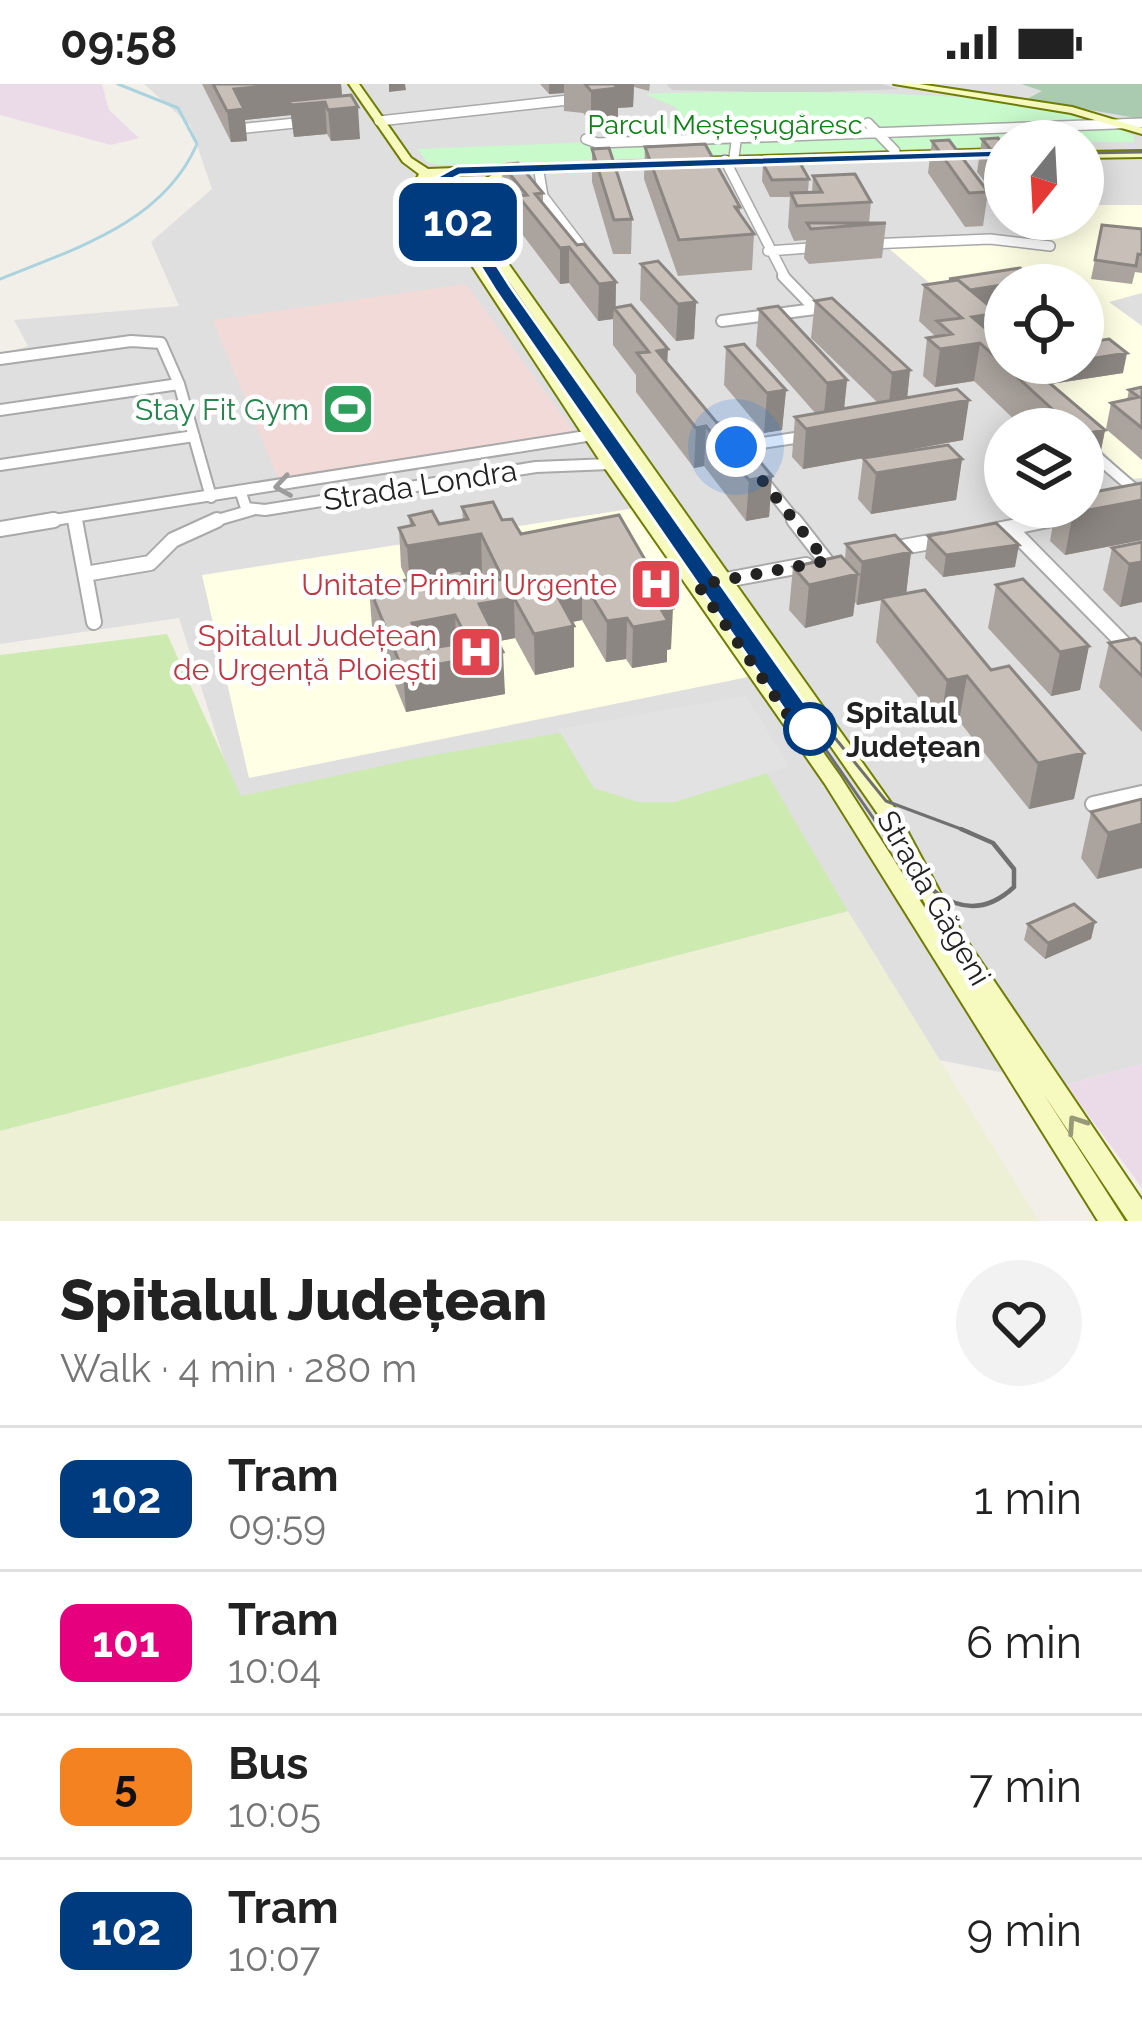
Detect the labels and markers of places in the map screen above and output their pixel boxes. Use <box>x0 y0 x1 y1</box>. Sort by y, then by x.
sports icon: Stay Fit Gym <box>320 381 376 437</box>
place label: Stay Fit Gym <box>135 392 309 427</box>
hospital icon: Unitate Primiri Urgente <box>628 556 684 612</box>
place label: Unitate Primiri Urgente <box>301 567 617 602</box>
place label: Spitalul Județean de Urgență Ploiești <box>173 618 437 687</box>
hospital icon: Spitalul Județean de Urgență Ploiești <box>448 624 504 680</box>
place label: Spitalul Județean <box>846 695 981 764</box>
marker: Spitalul Județean <box>785 704 835 754</box>

